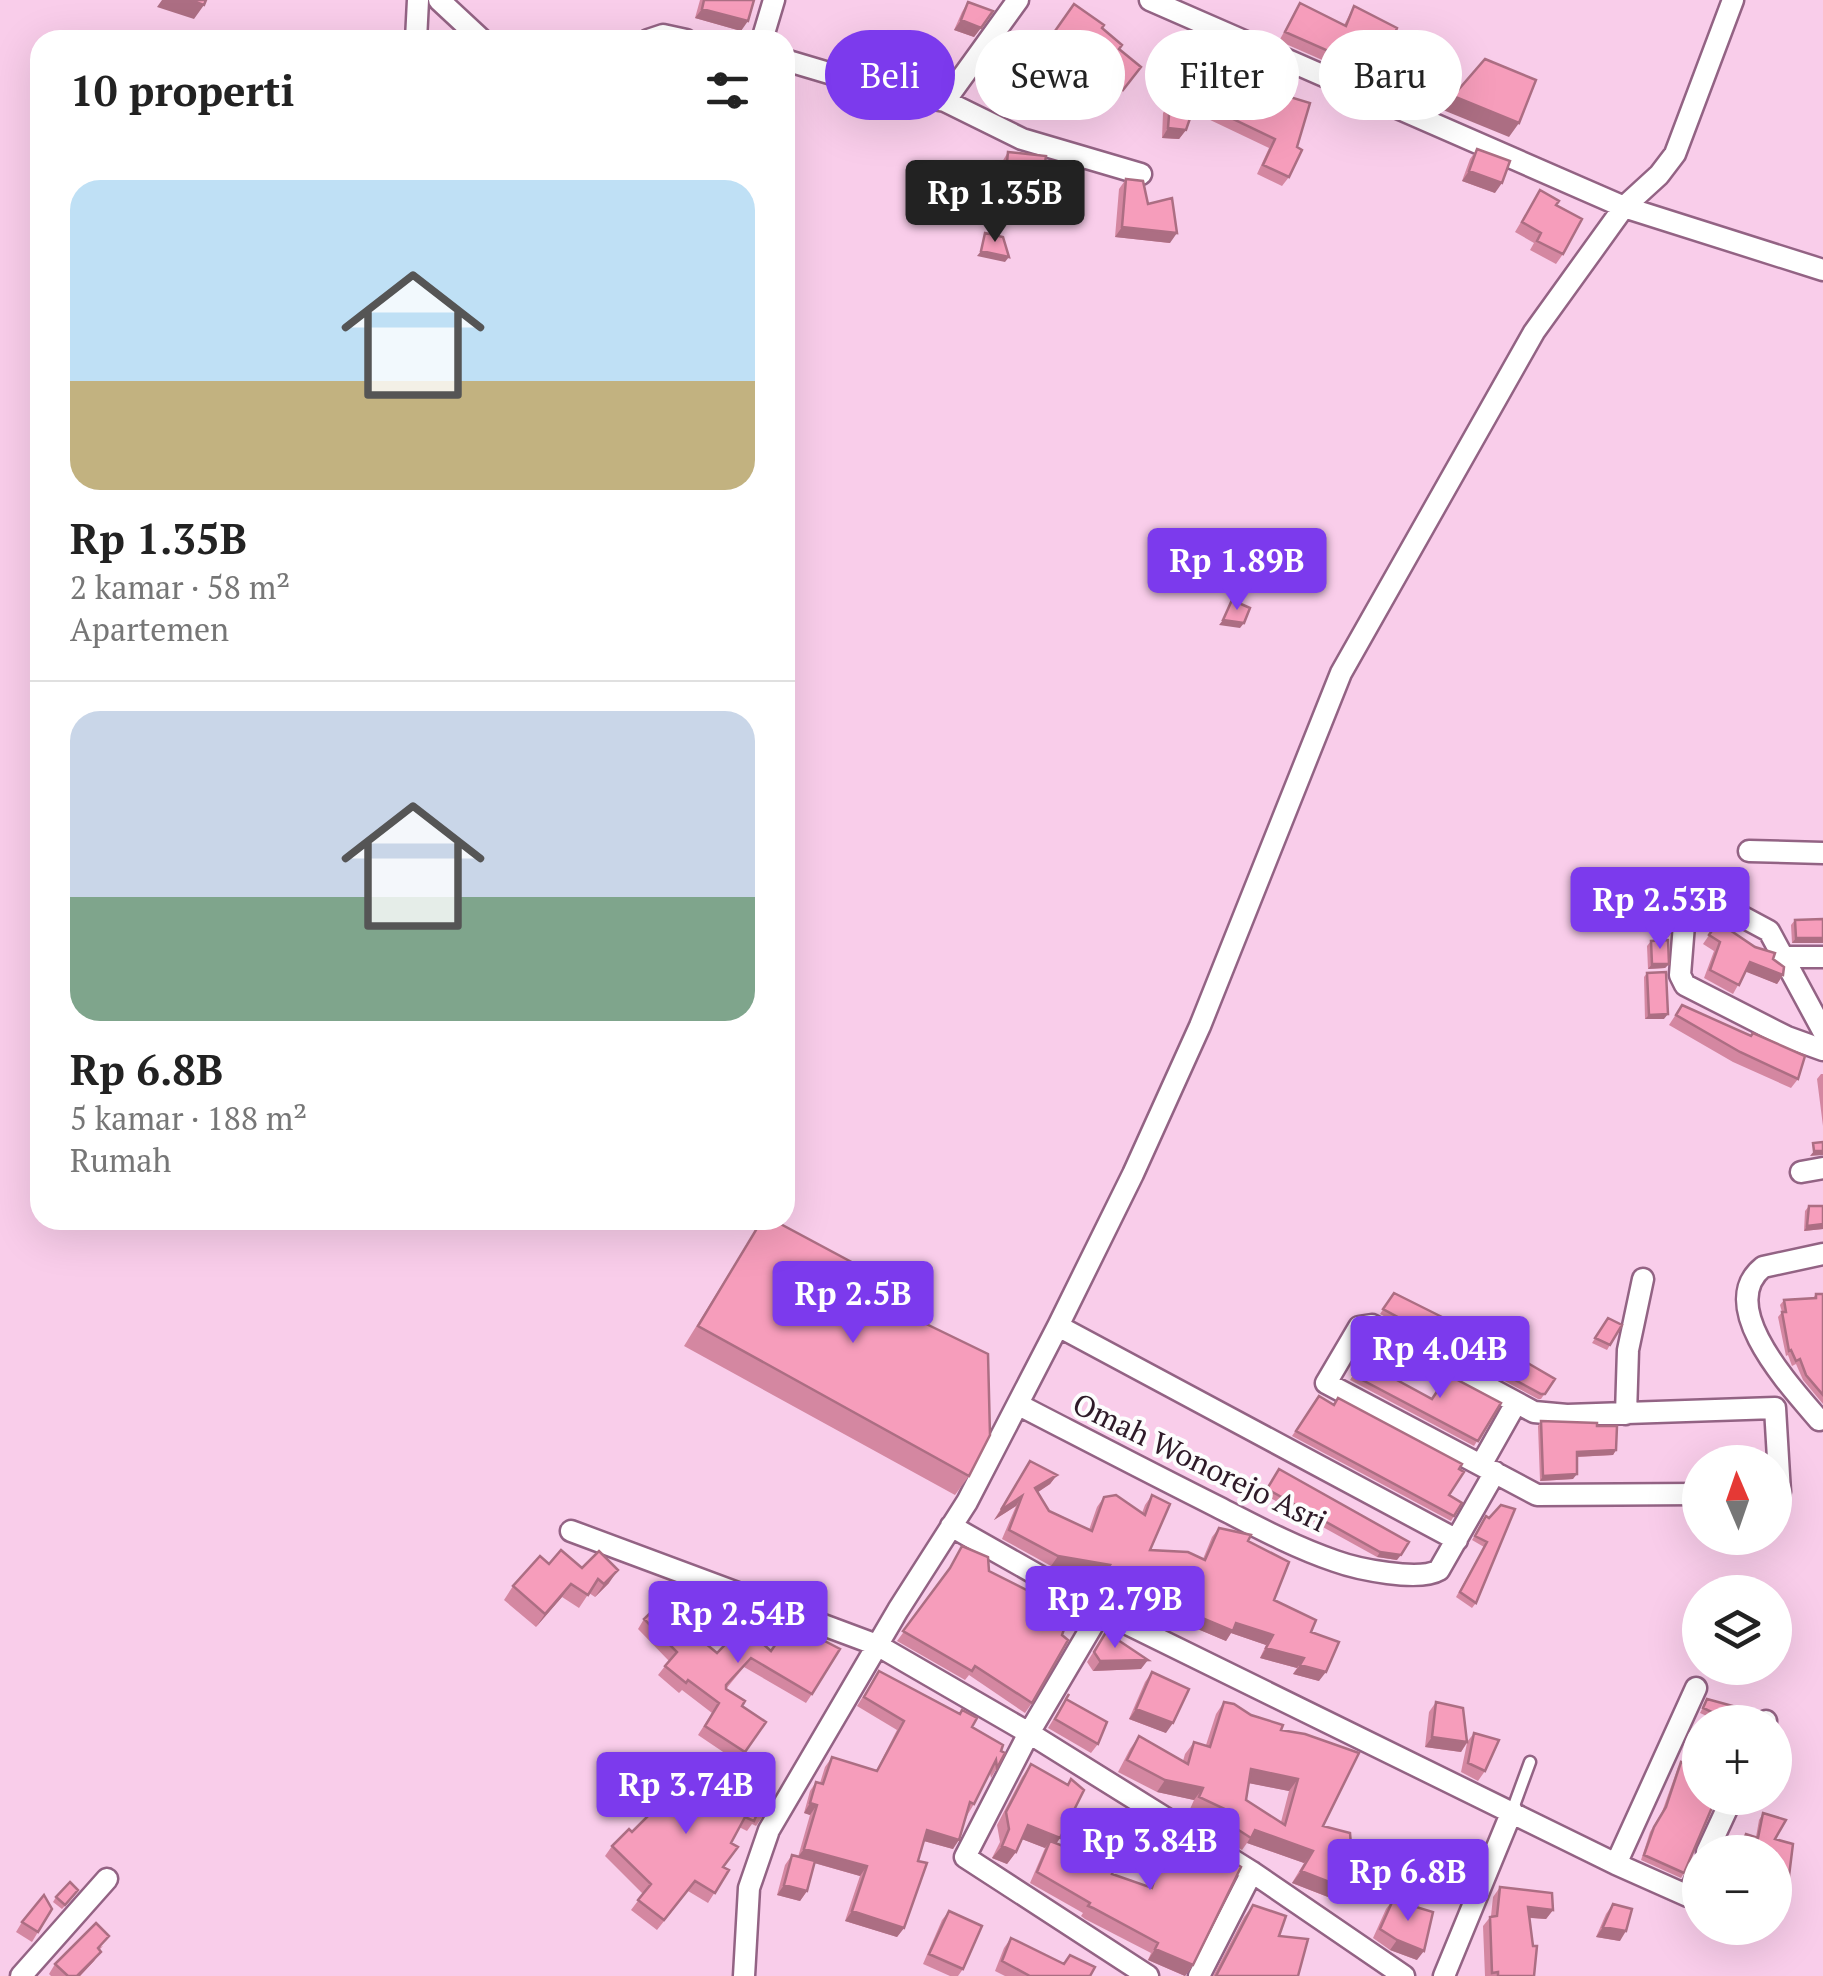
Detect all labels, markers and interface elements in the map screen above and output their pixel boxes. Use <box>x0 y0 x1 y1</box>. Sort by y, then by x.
chip: Beli <box>825 30 955 120</box>
chip: Sewa <box>975 30 1125 120</box>
chip: Filter <box>1145 30 1299 120</box>
chip: Baru <box>1319 30 1462 120</box>
text: 10 properti <box>70 62 294 118</box>
icon: filters <box>700 63 755 118</box>
pin: Rp 1.35B <box>892 160 1098 245</box>
text: Rp 1.35B <box>928 171 1062 213</box>
icon: home <box>323 245 503 425</box>
text: Rp 1.35B <box>70 510 247 566</box>
pin: Rp 1.89B <box>1134 528 1340 613</box>
text: Rp 1.89B <box>1170 539 1304 581</box>
text: 2 kamar · 58 m² <box>70 566 290 608</box>
text: Apartemen <box>70 608 229 650</box>
icon: home <box>323 776 503 956</box>
pin: Rp 2.53B <box>1557 867 1763 952</box>
text: Rp 2.53B <box>1593 878 1727 920</box>
text: Rp 6.8B <box>70 1041 223 1097</box>
text: 5 kamar · 188 m² <box>70 1097 307 1139</box>
text: Rumah <box>70 1139 171 1181</box>
pin: Rp 2.5B <box>761 1261 945 1346</box>
text: Rp 2.5B <box>795 1272 911 1314</box>
pin: Rp 4.04B <box>1337 1316 1543 1401</box>
text: Rp 4.04B <box>1373 1327 1507 1369</box>
street label: Omah Wonorejo Asri <box>1066 1383 1334 1541</box>
north arrow <box>1682 1445 1792 1555</box>
map controls <box>1682 1445 1792 1945</box>
pin: Rp 2.79B <box>1012 1566 1218 1651</box>
button: layers <box>1682 1575 1792 1685</box>
text: Rp 2.79B <box>1048 1577 1182 1619</box>
pin: Rp 2.54B <box>635 1581 841 1666</box>
text: Rp 2.54B <box>671 1592 805 1634</box>
button: + <box>1682 1705 1792 1815</box>
pin: Rp 3.74B <box>583 1752 789 1837</box>
text: Rp 3.74B <box>619 1763 753 1805</box>
pin: Rp 3.84B <box>1047 1808 1253 1893</box>
text: Rp 3.84B <box>1083 1819 1217 1861</box>
button: − <box>1682 1835 1792 1945</box>
pin: Rp 6.8B <box>1316 1839 1500 1924</box>
text: Rp 6.8B <box>1350 1850 1466 1892</box>

